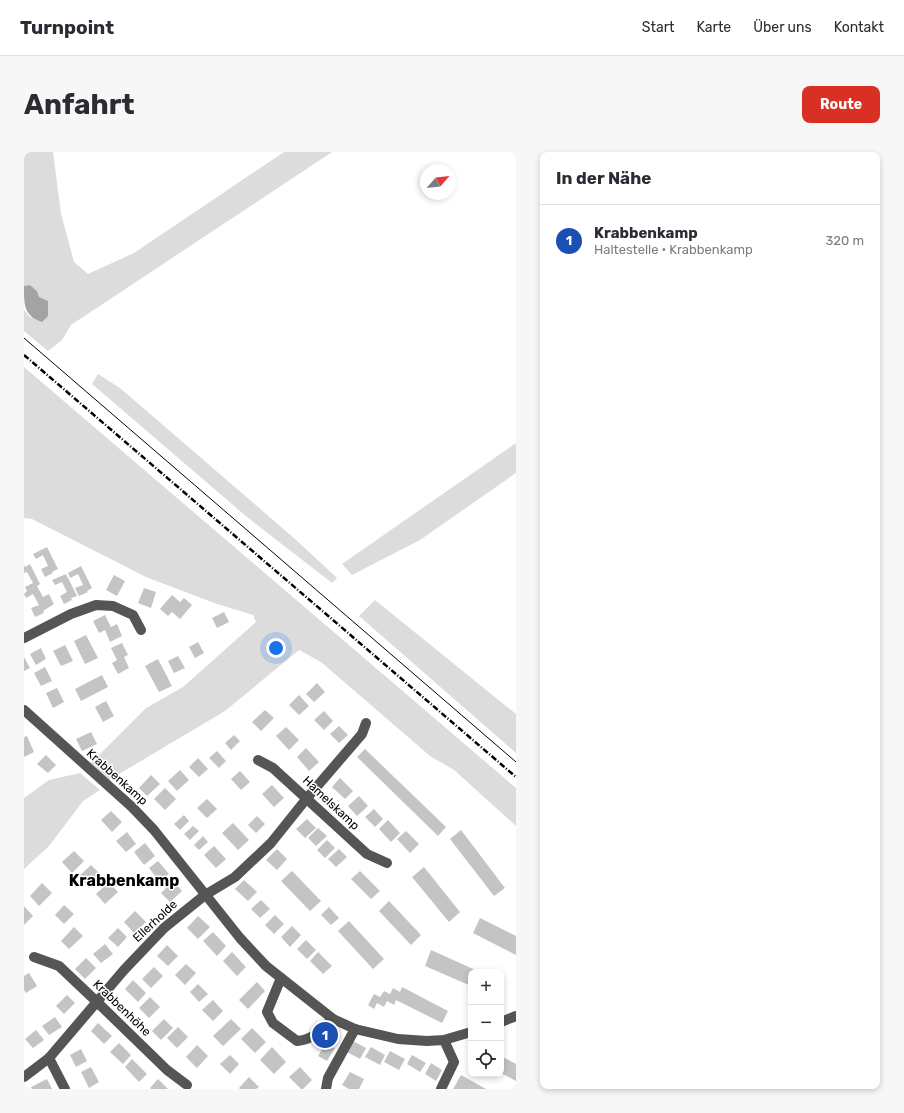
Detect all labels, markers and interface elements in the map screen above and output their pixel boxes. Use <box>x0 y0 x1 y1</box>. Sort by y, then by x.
text: Turnpoint <box>20 16 114 39</box>
text: Start <box>642 19 675 36</box>
text: Karte <box>697 19 731 36</box>
text: Über uns <box>753 19 812 36</box>
text: Kontakt <box>834 19 884 36</box>
button: Route <box>802 86 880 123</box>
text: Anfahrt <box>24 88 135 121</box>
north arrow <box>420 164 456 200</box>
text: In der Nähe <box>556 168 651 188</box>
text: Krabbenkamp <box>594 224 698 242</box>
text: 1 <box>566 233 572 248</box>
text: 320 m <box>826 233 864 248</box>
text: Haltestelle · Krabbenkamp <box>594 242 753 257</box>
your location <box>266 638 286 658</box>
street label: Krabbenkamp <box>84 746 150 808</box>
street label: Hamelskamp <box>300 773 362 833</box>
district label: Krabbenkamp <box>69 871 179 890</box>
street label: Ellerholde <box>130 897 180 945</box>
map controls <box>468 969 504 1077</box>
button: + <box>468 969 504 1005</box>
street label: Krabbenhöhe <box>90 977 154 1039</box>
button: − <box>468 1005 504 1041</box>
pin: 1 <box>312 1020 338 1050</box>
button: locate <box>468 1041 504 1077</box>

